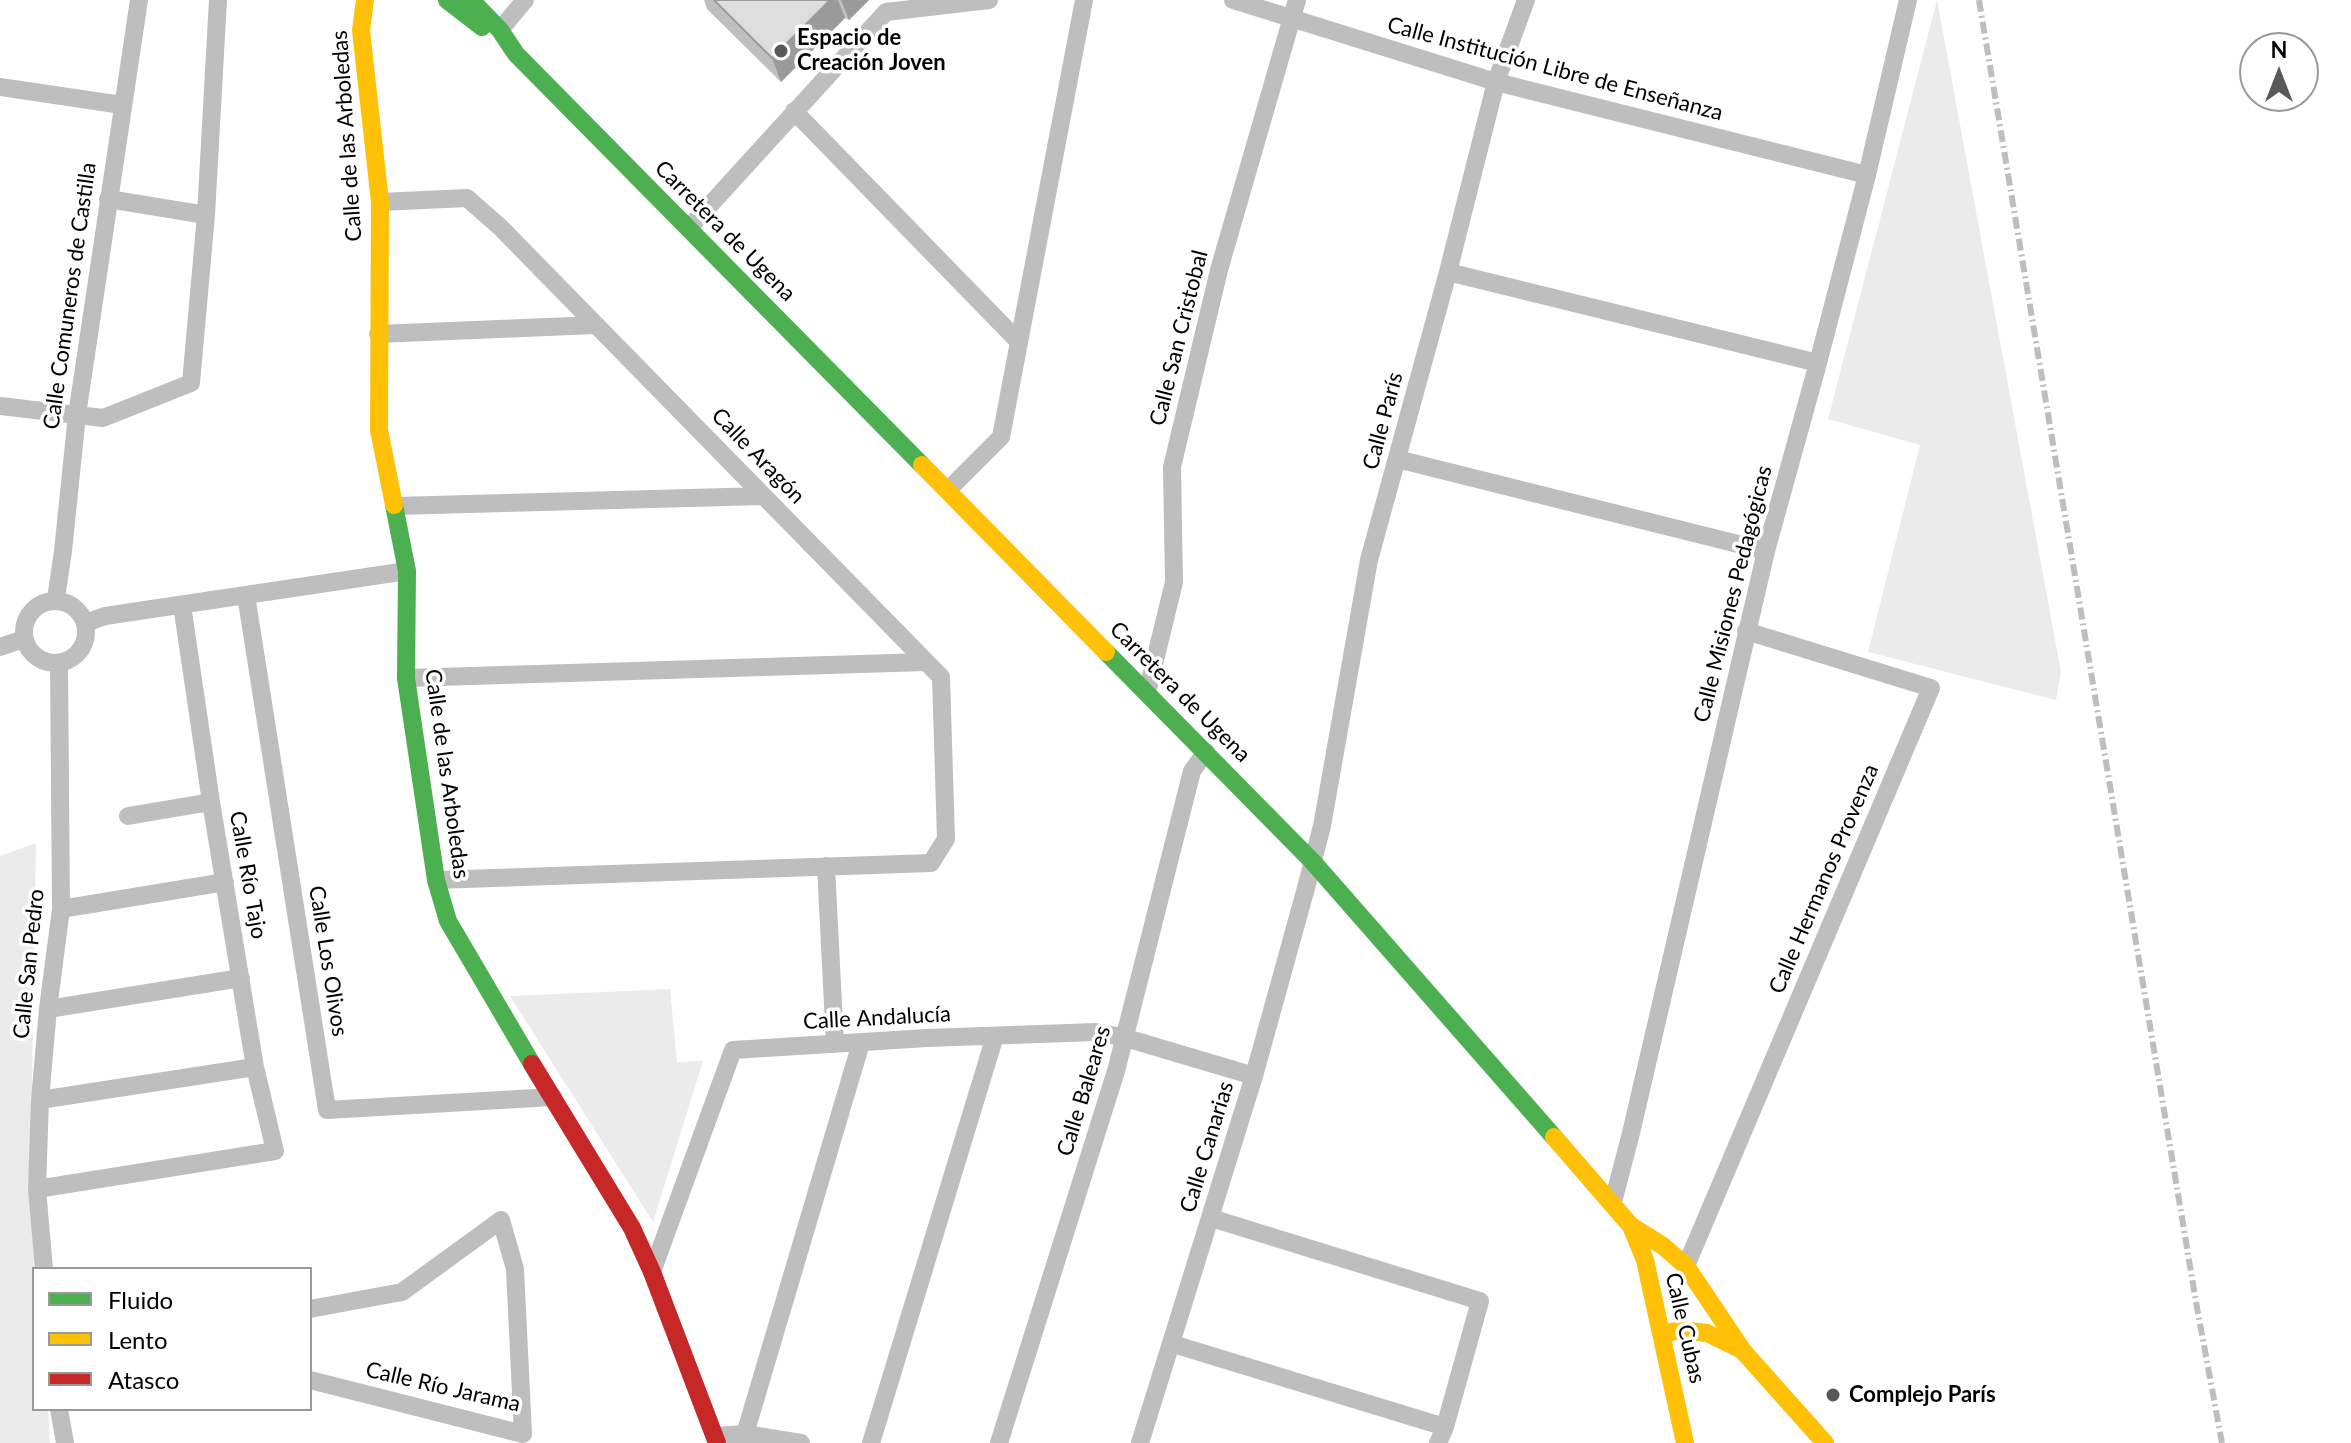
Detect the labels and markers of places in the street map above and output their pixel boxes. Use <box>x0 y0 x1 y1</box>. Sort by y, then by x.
place label: Espacio de Creación Joven <box>797 25 946 76</box>
marker: Espacio de Creación Joven <box>772 42 790 60</box>
place label: Complejo París <box>1849 1382 1996 1408</box>
marker: Complejo París <box>1824 1386 1842 1404</box>

